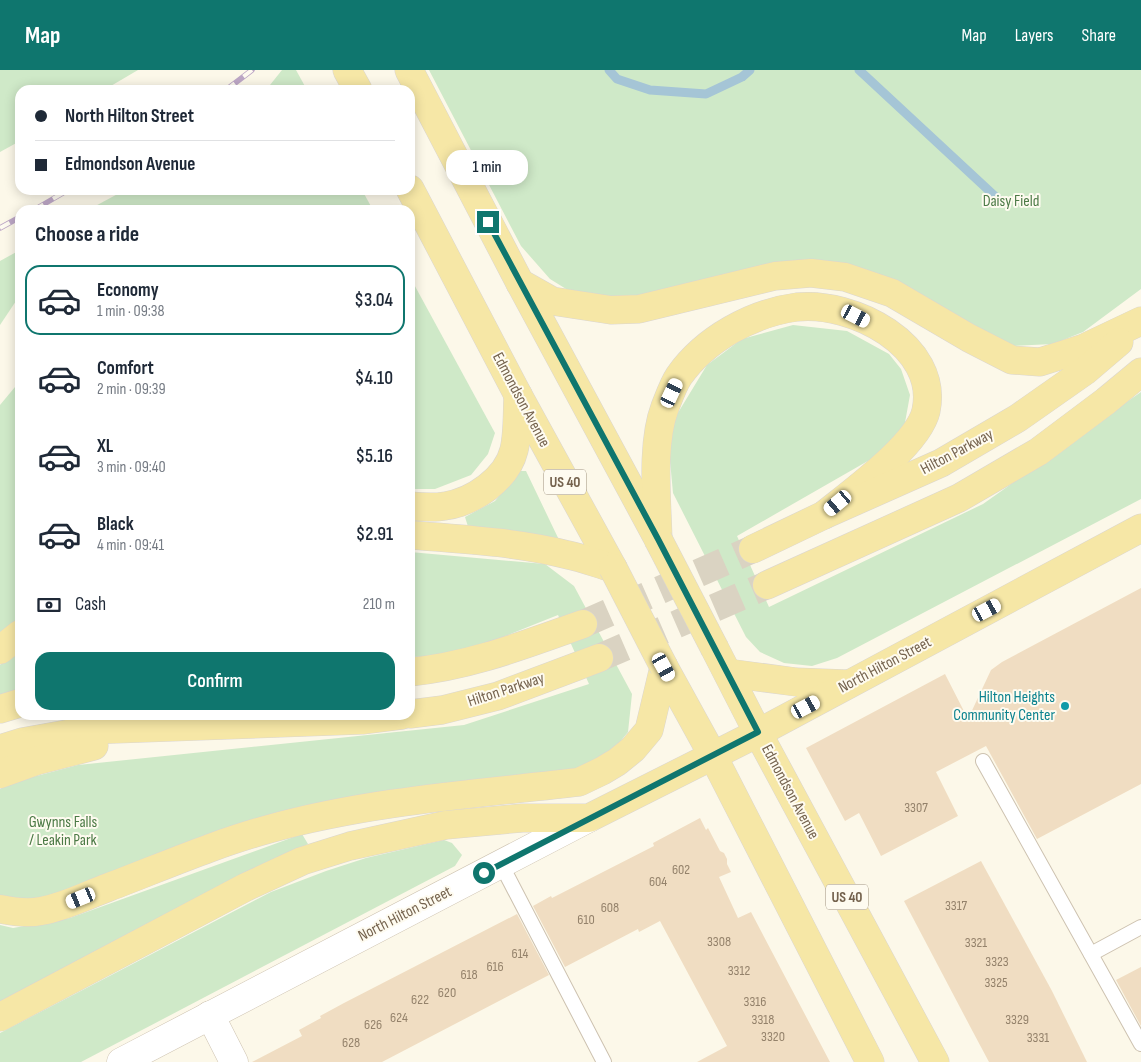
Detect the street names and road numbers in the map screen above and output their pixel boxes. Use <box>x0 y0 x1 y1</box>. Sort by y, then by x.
street label: Edmondson Avenue <box>488 349 554 451</box>
street label: Hilton Parkway <box>918 425 996 479</box>
road number: US 40 <box>544 470 586 494</box>
street label: North Hilton Street <box>835 633 935 697</box>
street label: Hilton Parkway <box>465 669 547 711</box>
street label: Edmondson Avenue <box>757 741 823 843</box>
street label: North Hilton Street <box>355 882 455 946</box>
road number: US 40 <box>826 884 868 910</box>

